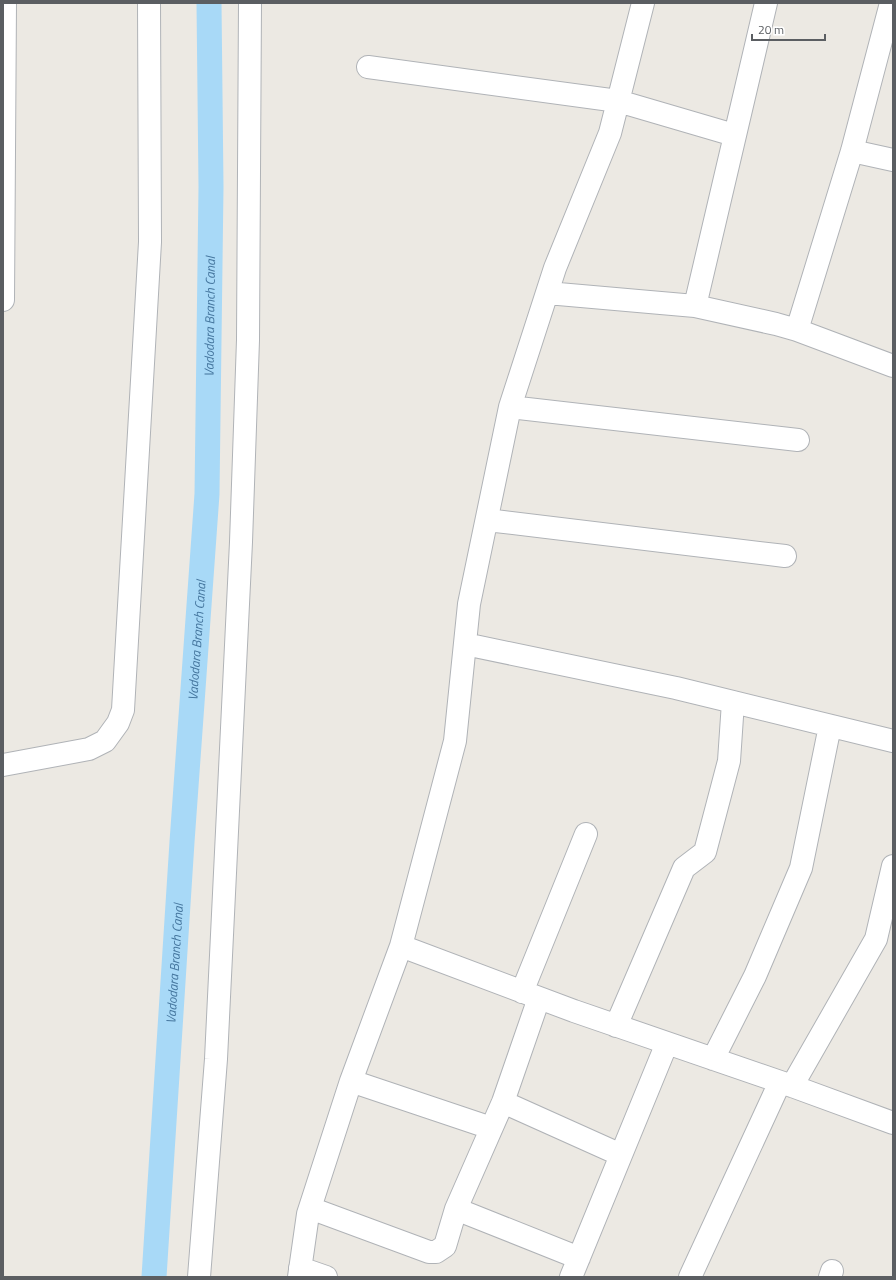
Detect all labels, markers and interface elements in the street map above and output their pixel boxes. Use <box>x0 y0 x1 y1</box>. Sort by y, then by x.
scale bar <box>752 16 825 42</box>
text: 20 m <box>758 20 784 39</box>
water label: Vadodara Branch Canal <box>199 254 220 377</box>
water label: Vadodara Branch Canal <box>182 578 211 701</box>
water label: Vadodara Branch Canal <box>160 901 188 1024</box>

